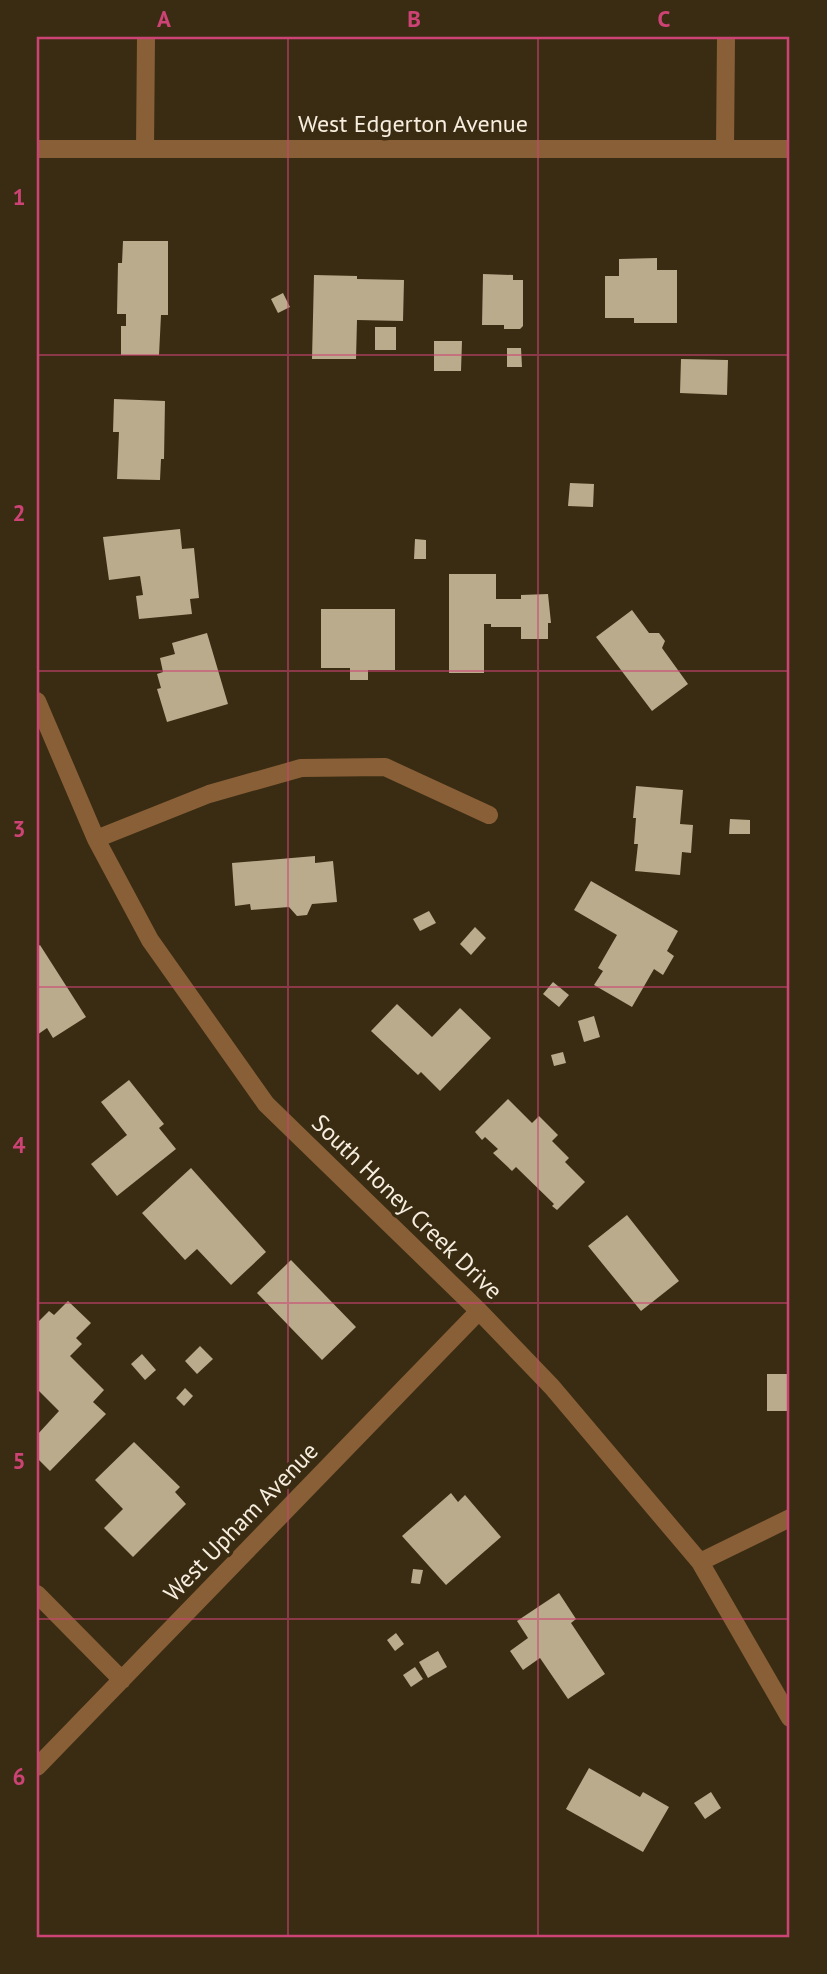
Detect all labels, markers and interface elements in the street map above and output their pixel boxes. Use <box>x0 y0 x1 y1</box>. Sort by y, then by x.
text: A <box>157 4 171 33</box>
text: B <box>407 4 421 33</box>
text: C <box>658 4 671 33</box>
street label: West Edgerton Avenue <box>298 108 528 139</box>
text: 1 <box>12 182 26 211</box>
text: 2 <box>12 498 26 527</box>
text: 3 <box>12 814 26 843</box>
street label: South Honey Creek Drive <box>305 1108 509 1306</box>
text: 4 <box>12 1130 26 1159</box>
street label: West Upham Avenue <box>157 1436 325 1608</box>
text: 5 <box>12 1446 26 1475</box>
text: 6 <box>12 1762 26 1791</box>

